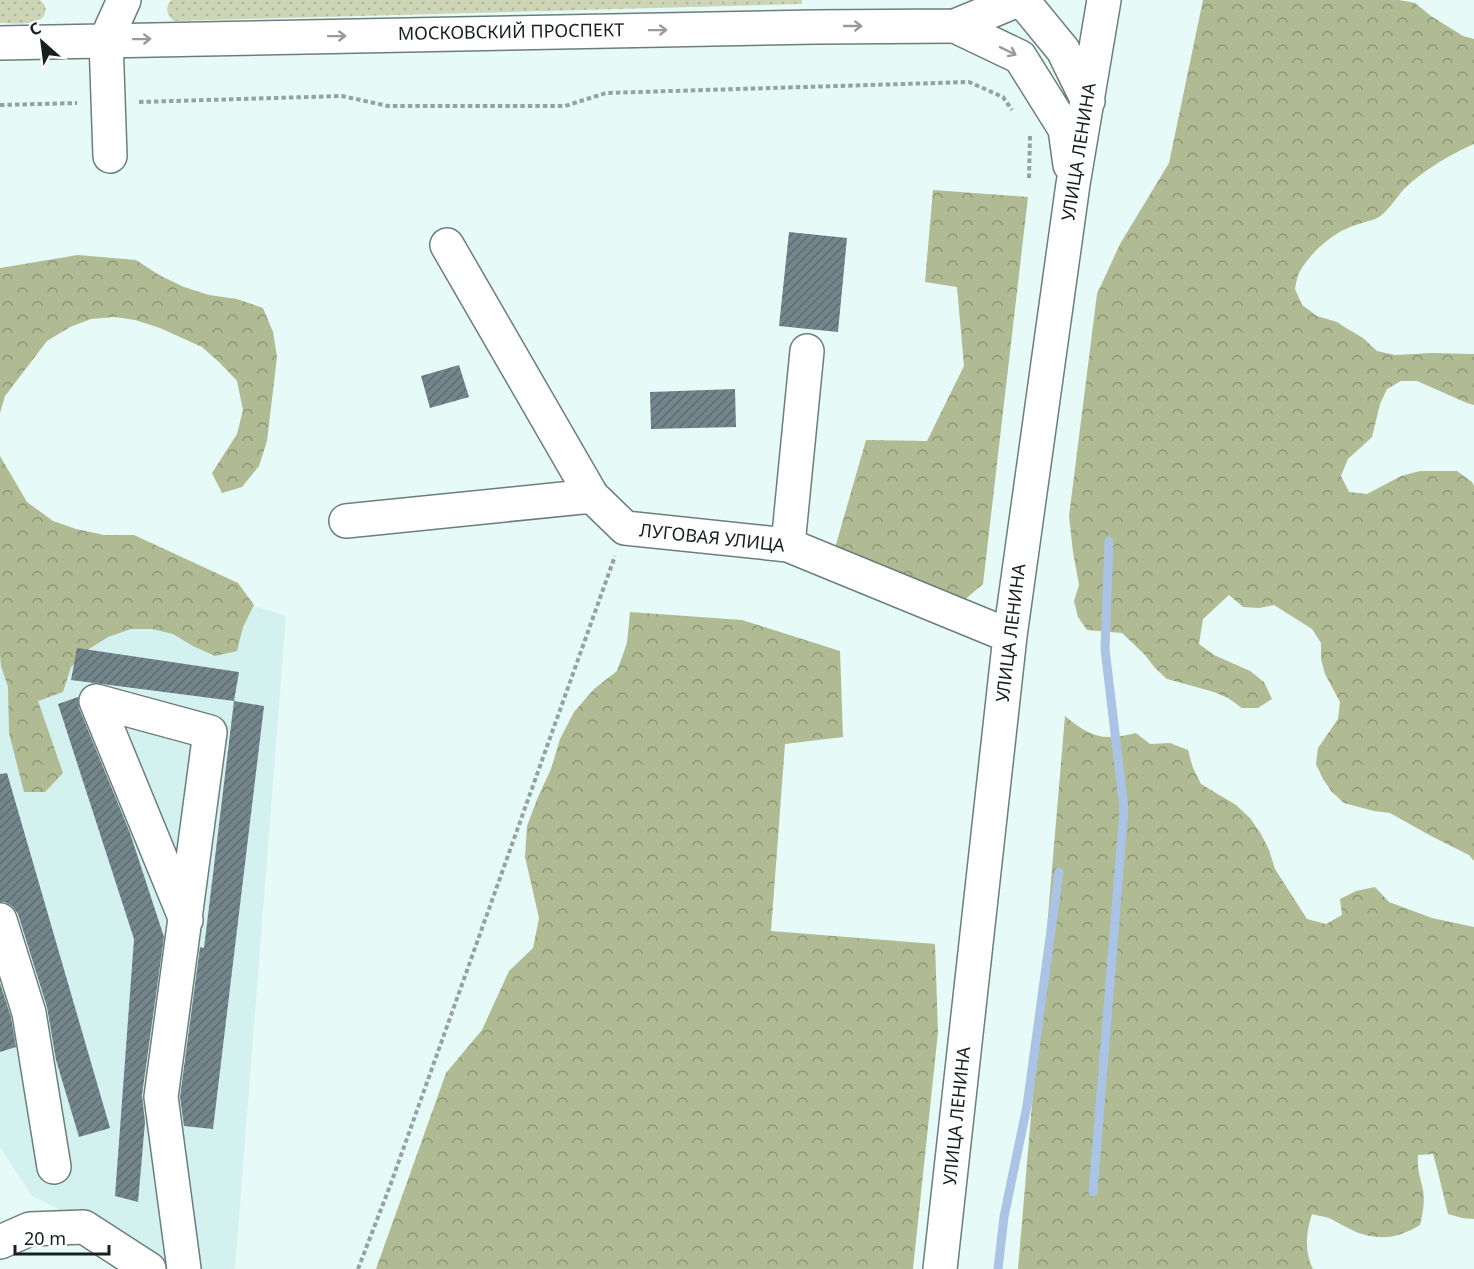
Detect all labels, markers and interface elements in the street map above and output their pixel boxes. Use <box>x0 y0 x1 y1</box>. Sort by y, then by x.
north arrow <box>12 12 72 72</box>
text: С <box>25 17 45 41</box>
street label: МОСКОВСКИЙ ПРОСПЕКТ <box>398 17 624 45</box>
one-way arrow <box>843 20 863 32</box>
one-way arrow <box>648 24 668 35</box>
one-way arrow <box>327 30 347 42</box>
one-way arrow <box>132 34 152 45</box>
one-way arrow <box>999 46 1017 58</box>
street label: УЛИЦА ЛЕНИНА <box>1055 81 1101 223</box>
street label: ЛУГОВАЯ УЛИЦА <box>638 517 786 557</box>
street label: УЛИЦА ЛЕНИНА <box>990 562 1030 704</box>
street label: УЛИЦА ЛЕНИНА <box>937 1045 975 1187</box>
scale bar <box>15 1218 110 1256</box>
text: 20 m <box>24 1226 66 1250</box>

